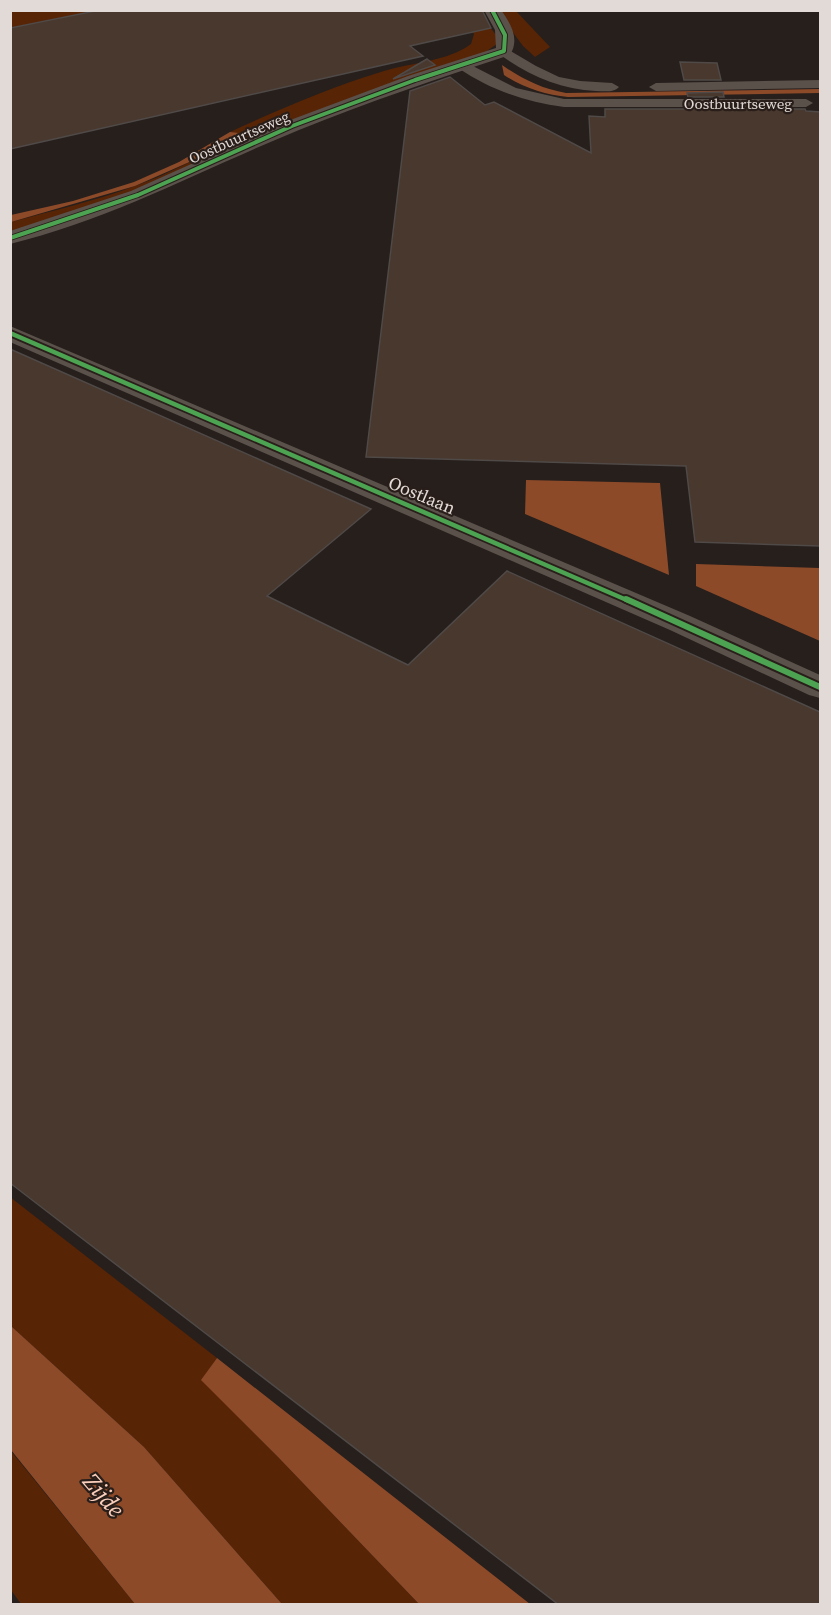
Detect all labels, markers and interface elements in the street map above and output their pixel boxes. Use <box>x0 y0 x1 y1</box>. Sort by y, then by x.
street label: Oostbuurtseweg <box>684 93 792 114</box>
street label: Oostbuurtseweg <box>185 105 293 169</box>
street label: Oostlaan <box>385 470 459 520</box>
water label: Zijde <box>75 1465 132 1524</box>

